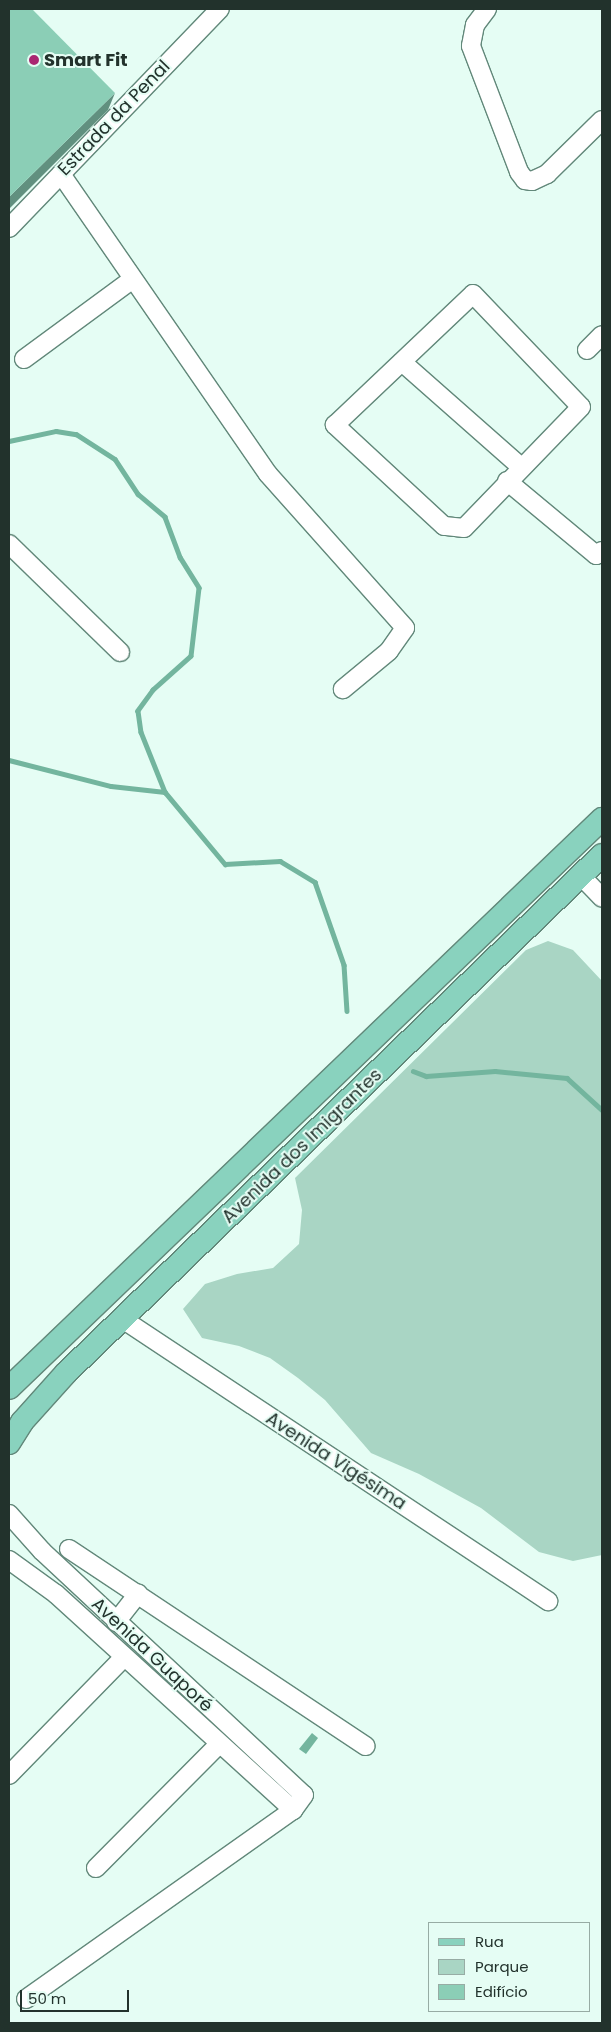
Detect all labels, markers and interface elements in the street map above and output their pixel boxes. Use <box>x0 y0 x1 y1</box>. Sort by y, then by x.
place label: Smart Fit <box>44 49 128 71</box>
marker: Smart Fit <box>28 54 40 66</box>
street label: Estrada da Penal <box>53 56 175 180</box>
street label: Avenida dos Imigrantes <box>218 1064 386 1228</box>
street label: Avenida Vigésima <box>262 1408 410 1514</box>
street label: Avenida Guaporé <box>87 1593 217 1717</box>
legend <box>428 1922 591 2012</box>
text: Rua <box>475 1931 504 1952</box>
text: Parque <box>475 1956 528 1977</box>
scale bar <box>22 1980 131 2012</box>
text: Edifício <box>475 1981 528 2002</box>
text: 50 m <box>28 1988 66 2009</box>

